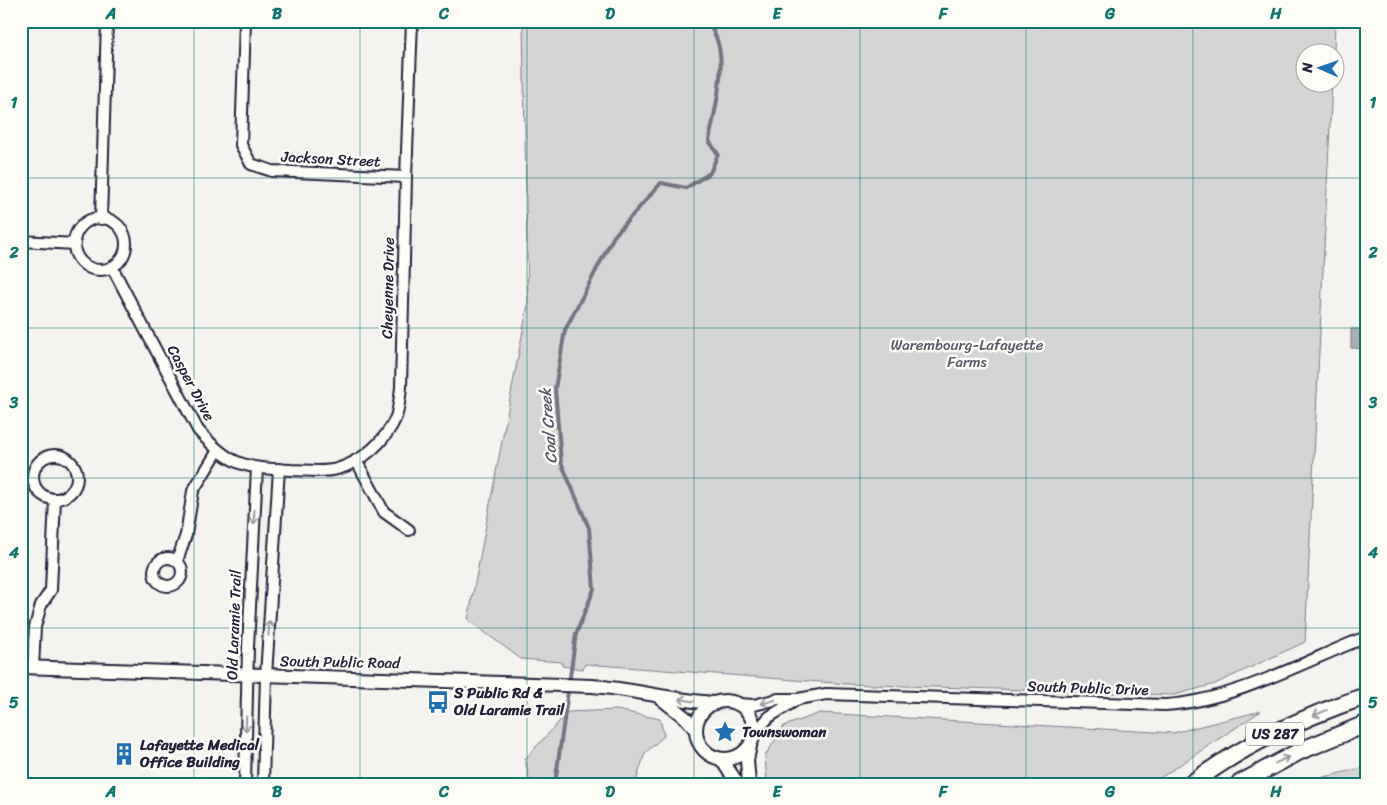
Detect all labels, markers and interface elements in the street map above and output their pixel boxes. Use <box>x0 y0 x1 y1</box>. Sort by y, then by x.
text: A <box>105 0 116 28</box>
text: B <box>272 0 283 28</box>
text: C <box>438 0 450 28</box>
text: D <box>605 0 615 28</box>
text: E <box>773 0 783 28</box>
text: F <box>938 0 949 28</box>
text: G <box>1104 0 1116 28</box>
text: H <box>1269 0 1282 28</box>
north arrow <box>1294 42 1344 92</box>
text: N <box>1295 62 1320 74</box>
text: 1 <box>11 88 18 117</box>
text: 1 <box>1370 88 1377 117</box>
street label: Jackson Street <box>280 143 382 175</box>
street label: Cheyenne Drive <box>374 237 402 339</box>
text: 2 <box>8 238 19 267</box>
text: 2 <box>1367 238 1378 267</box>
park label: Warembourg-Lafayette Farms <box>891 332 1044 375</box>
street label: Casper Drive <box>160 340 222 426</box>
water label: Coal Creek <box>530 385 566 465</box>
text: 3 <box>9 388 19 417</box>
text: 3 <box>1368 388 1378 417</box>
one-way arrow <box>249 509 258 525</box>
text: 4 <box>8 538 19 567</box>
text: 4 <box>1367 538 1378 567</box>
street label: Old Laramie Trail <box>219 569 249 681</box>
one-way arrow <box>265 620 274 636</box>
street label: South Public Road <box>280 648 401 676</box>
street label: South Public Drive <box>1027 673 1149 703</box>
place label: S Public Rd & Old Laramie Trail <box>453 680 565 723</box>
text: 5 <box>9 688 19 717</box>
text: 5 <box>1368 688 1378 717</box>
bus stop icon: S Public Rd & Old Laramie Trail <box>425 689 451 715</box>
one-way arrow <box>679 695 695 704</box>
one-way arrow <box>760 697 776 707</box>
one-way arrow <box>1313 709 1328 719</box>
one-way arrow <box>241 716 251 732</box>
place icon: Townswoman <box>712 719 738 745</box>
place label: Townswoman <box>742 719 827 745</box>
road number: US 287 <box>1246 722 1304 746</box>
place label: Lafayette Medical Office Building <box>139 732 260 775</box>
building icon: Lafayette Medical Office Building <box>111 741 137 767</box>
one-way arrow <box>1274 755 1289 764</box>
text: A <box>105 777 116 805</box>
text: B <box>272 777 283 805</box>
text: C <box>438 777 450 805</box>
text: D <box>605 777 615 805</box>
text: E <box>773 777 783 805</box>
text: F <box>938 777 949 805</box>
text: G <box>1104 777 1116 805</box>
text: H <box>1269 777 1282 805</box>

